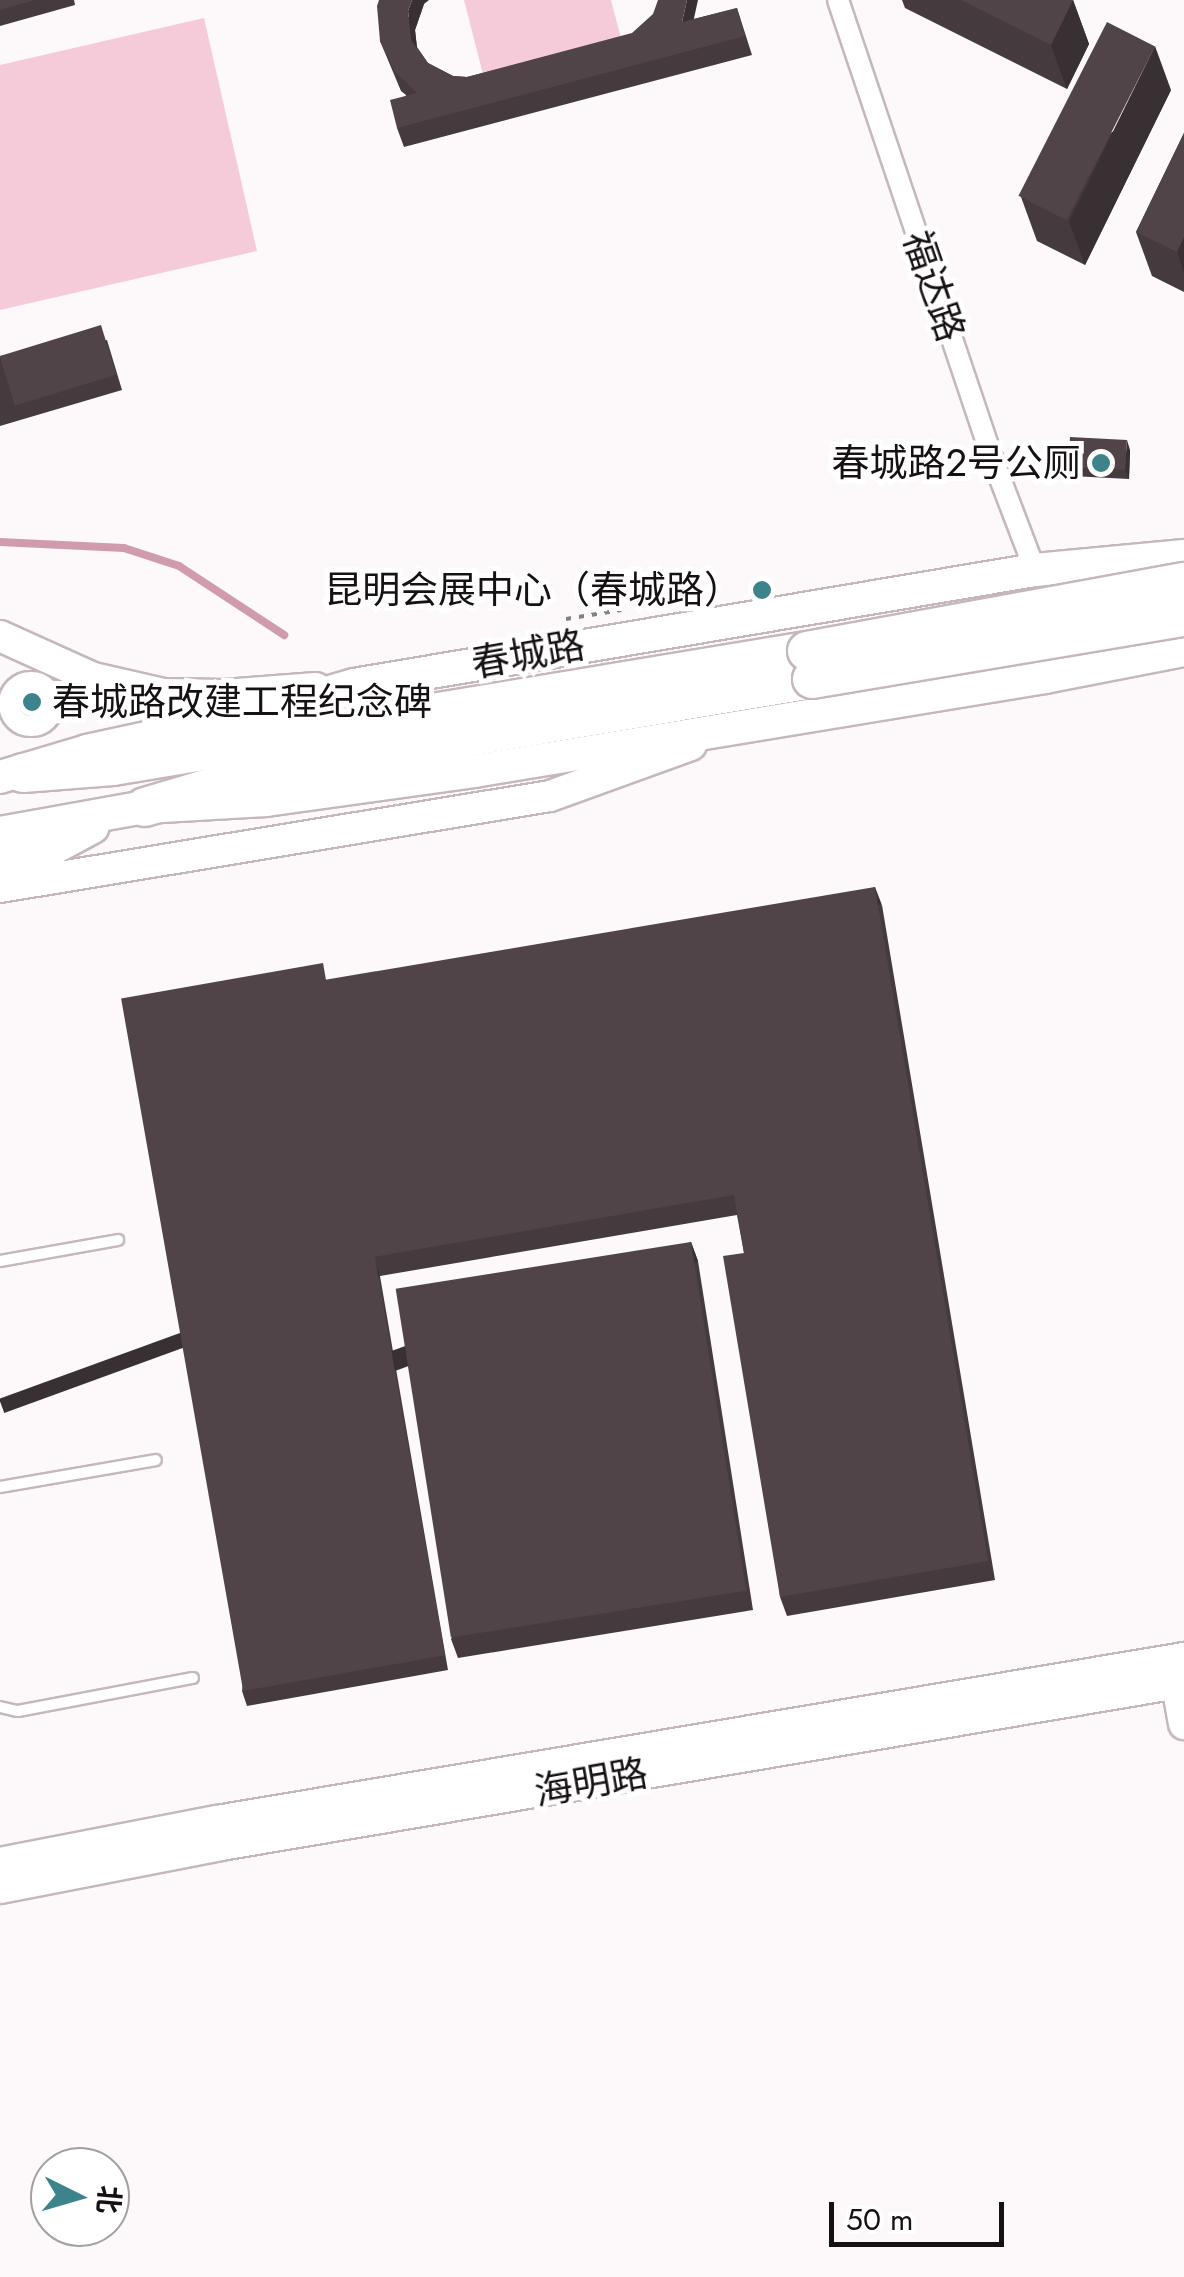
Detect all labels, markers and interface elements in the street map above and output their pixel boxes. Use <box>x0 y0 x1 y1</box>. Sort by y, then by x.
street label: 福达路 <box>894 225 974 347</box>
place label: 春城路2号公厕 <box>831 440 1081 486</box>
marker: 春城路2号公厕 <box>1090 452 1112 474</box>
place label: 昆明会展中心（春城路） <box>324 567 742 613</box>
marker: 昆明会展中心（春城路） <box>751 579 773 601</box>
street label: 春城路 <box>468 622 588 686</box>
place label: 春城路改建工程纪念碑 <box>52 679 432 725</box>
marker: 春城路改建工程纪念碑 <box>21 691 43 713</box>
street label: 海明路 <box>531 1750 651 1814</box>
north arrow <box>30 2147 130 2247</box>
scale bar <box>834 2182 1009 2244</box>
text: 北 <box>87 2184 130 2215</box>
text: 50 m <box>846 2198 913 2241</box>

